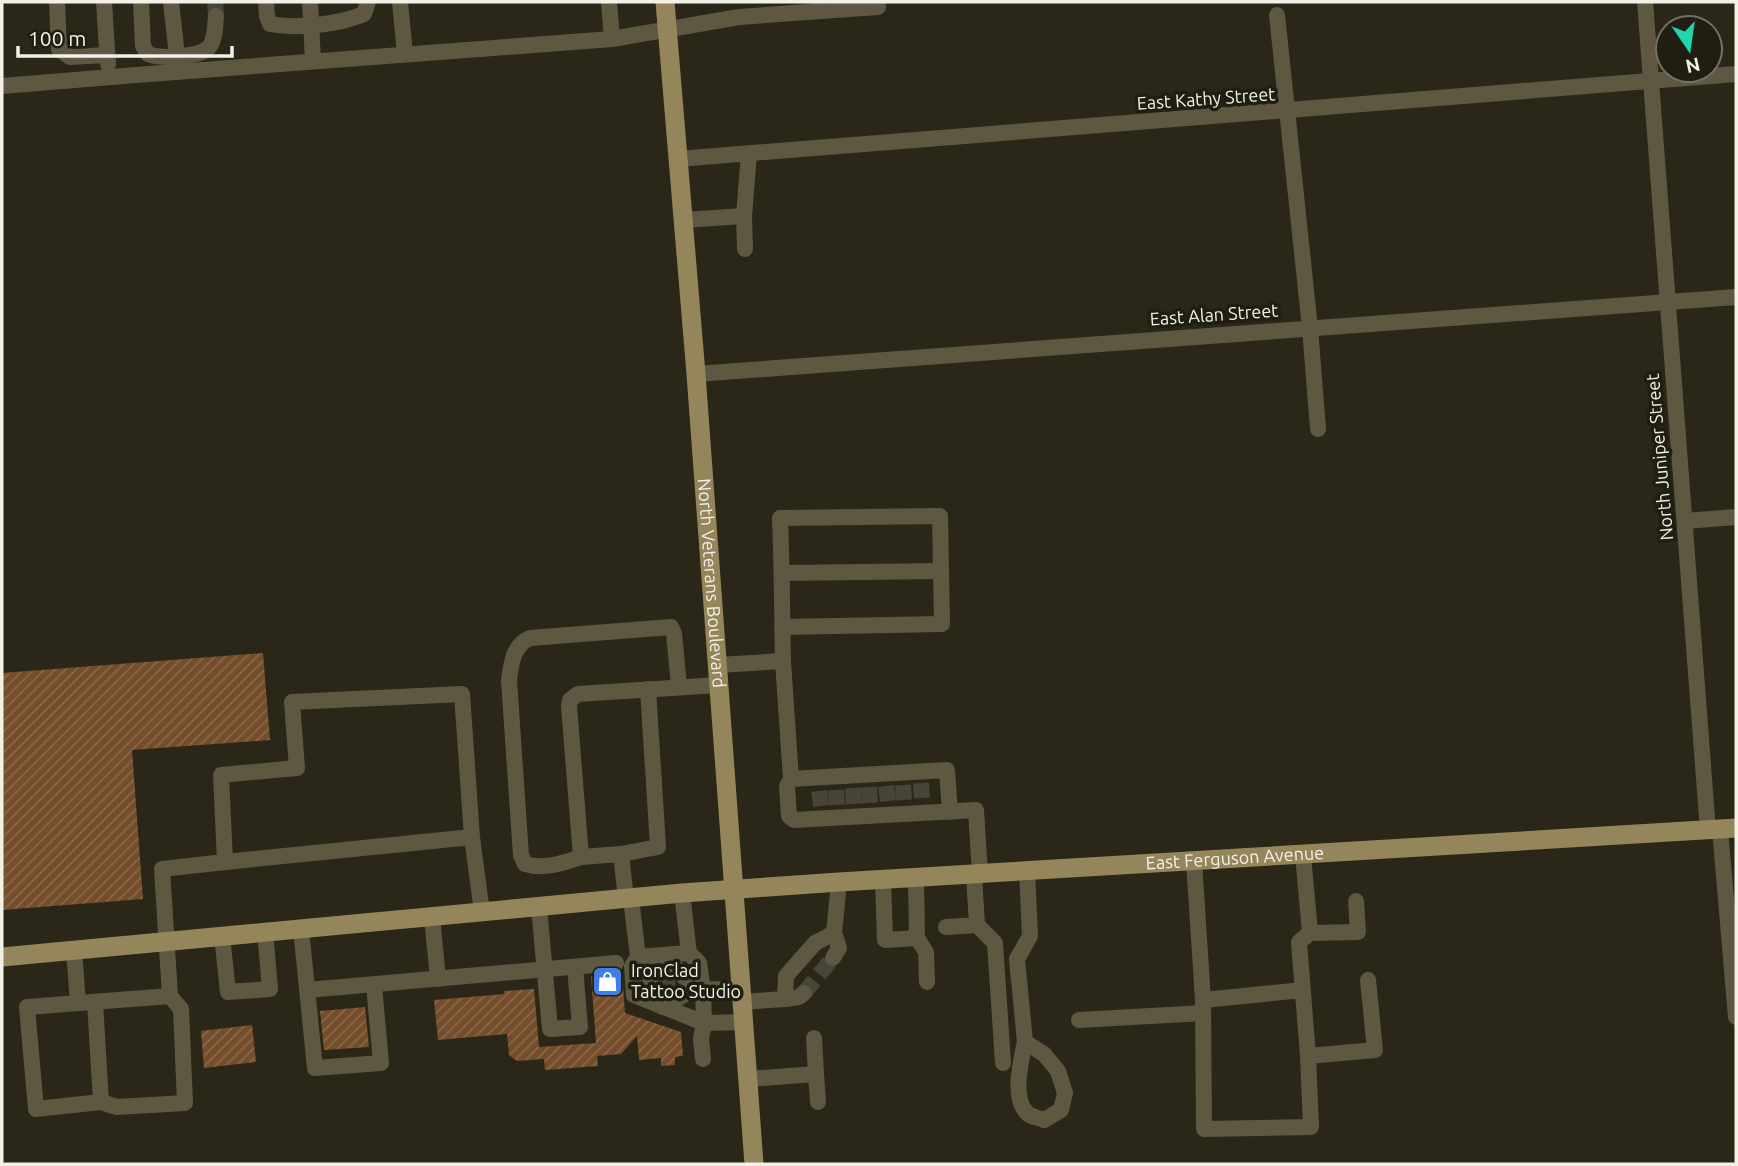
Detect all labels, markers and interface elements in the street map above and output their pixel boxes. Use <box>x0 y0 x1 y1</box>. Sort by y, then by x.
scale bar <box>18 14 231 58</box>
north arrow <box>1654 14 1724 84</box>
text: 100 m <box>28 26 86 50</box>
text: N <box>1683 53 1702 78</box>
street label: East Kathy Street <box>1136 83 1276 113</box>
street label: East Alan Street <box>1149 300 1279 328</box>
street label: North Juniper Street <box>1642 373 1676 541</box>
street label: North Veterans Boulevard <box>695 478 730 689</box>
street label: East Ferguson Avenue <box>1145 842 1325 873</box>
place label: IronClad Tattoo Studio <box>631 960 741 1001</box>
shop icon: IronClad Tattoo Studio <box>591 964 625 998</box>

